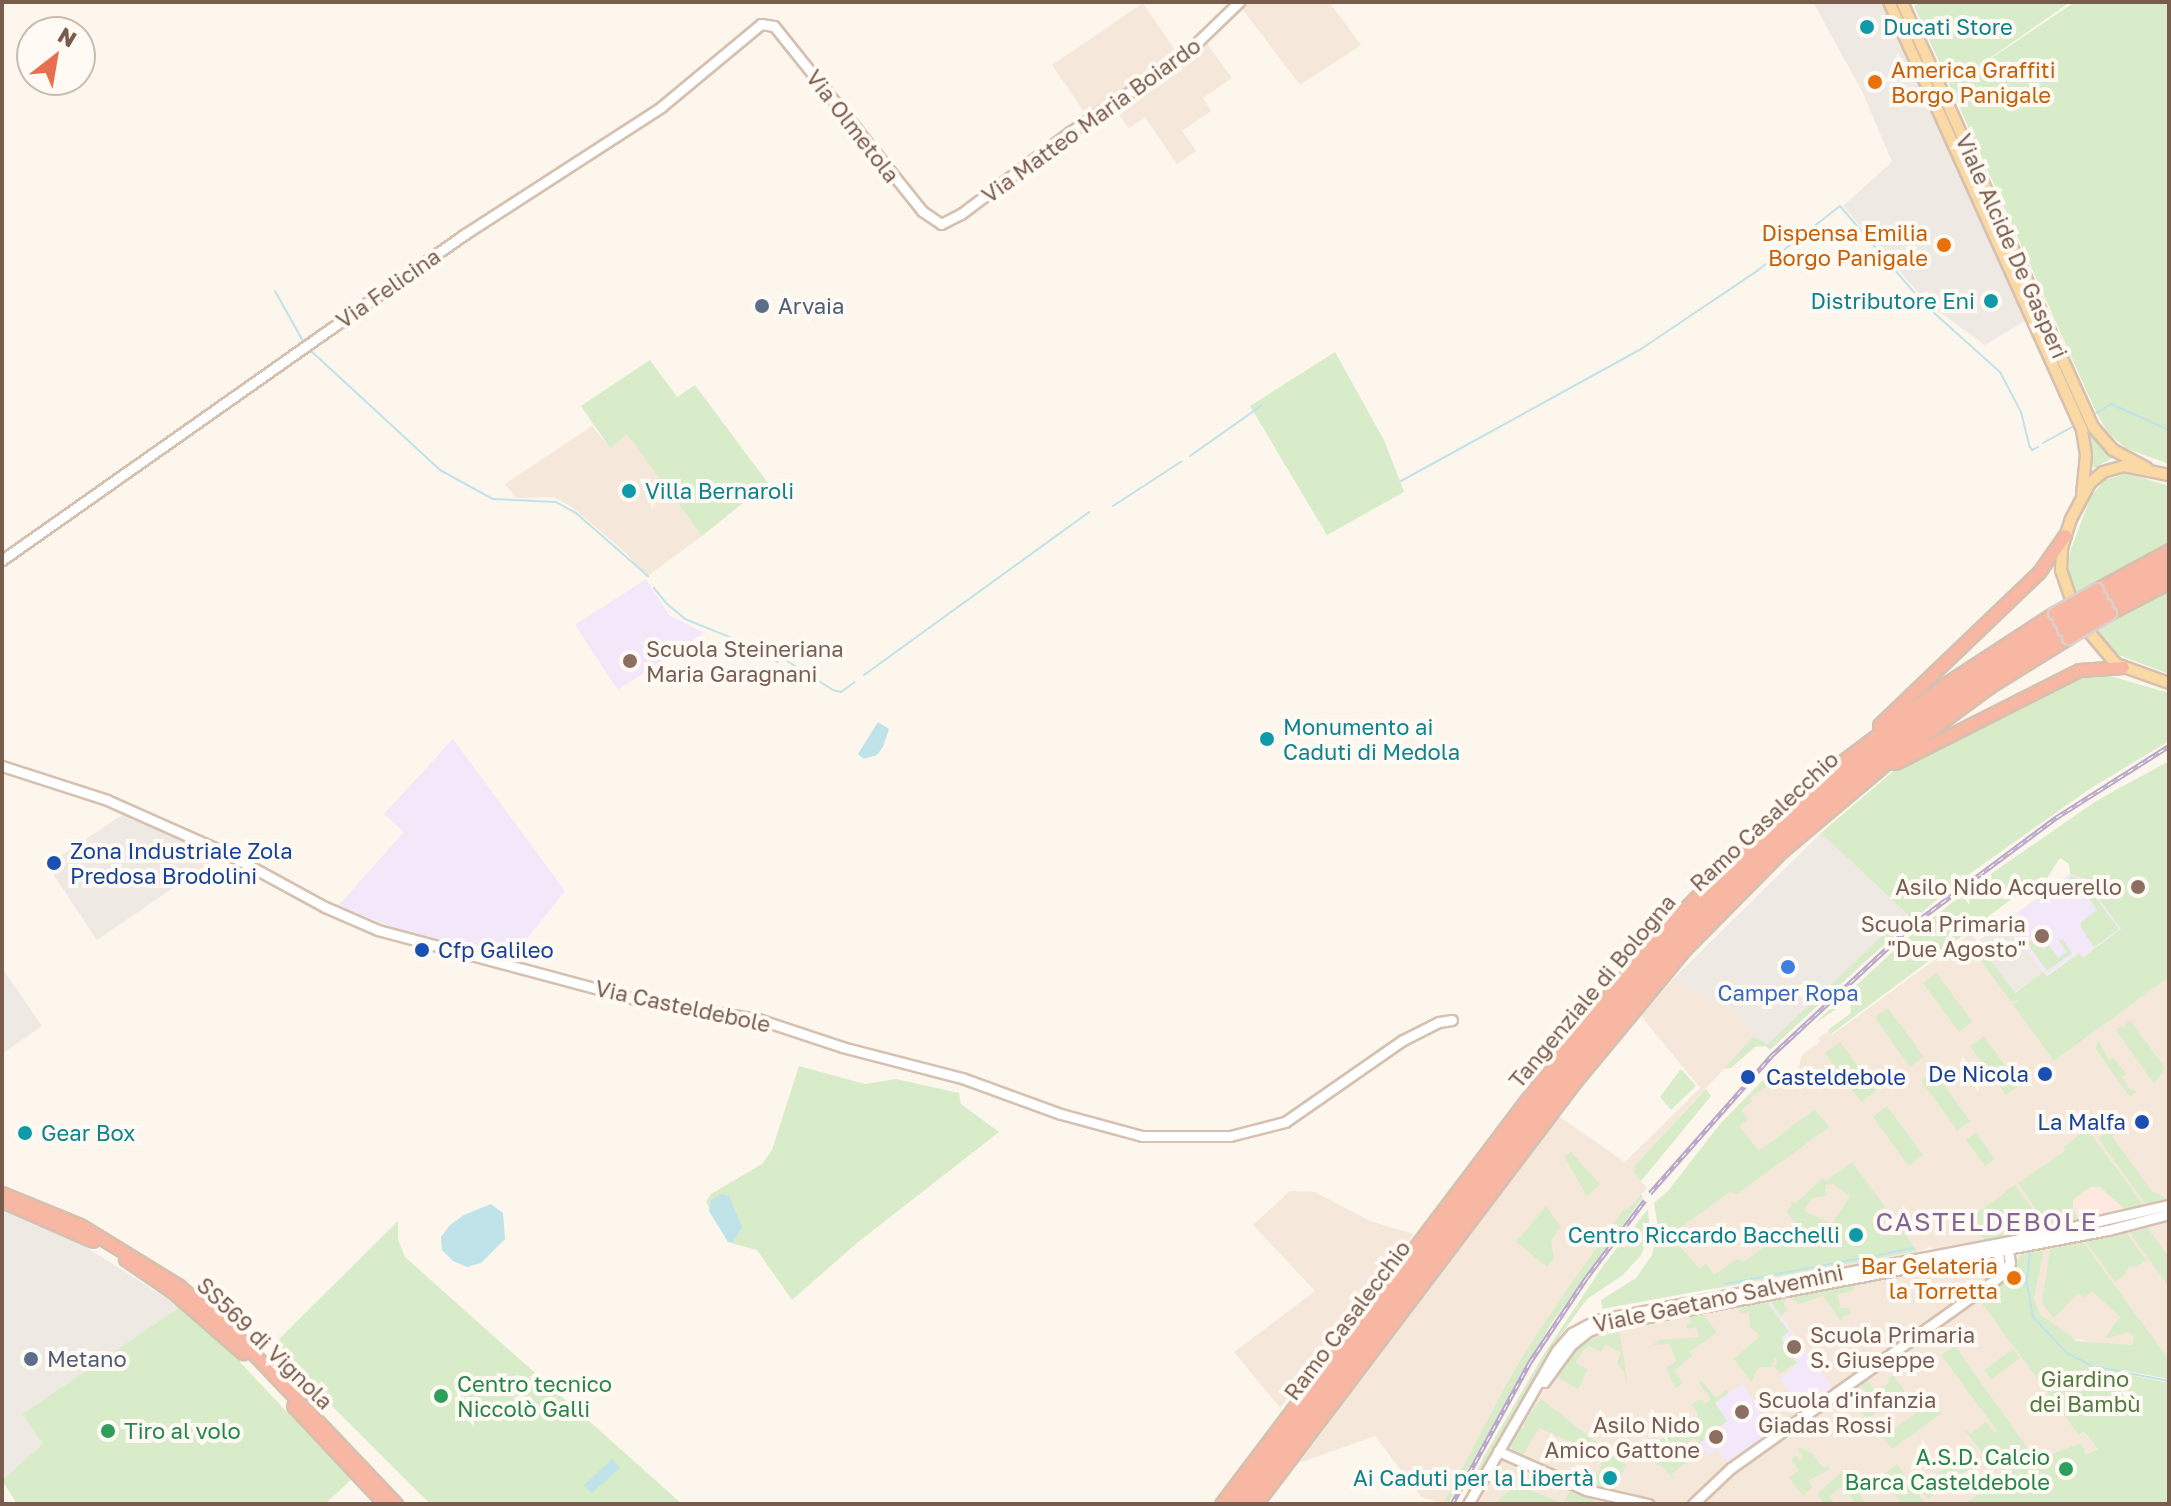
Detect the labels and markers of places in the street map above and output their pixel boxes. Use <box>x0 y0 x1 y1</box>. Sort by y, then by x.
place label: Ducati Store <box>1883 14 2013 40</box>
marker: Ducati Store <box>1858 18 1876 36</box>
place label: America Graffiti Borgo Panigale <box>1891 56 2056 108</box>
marker: America Graffiti Borgo Panigale <box>1866 73 1884 91</box>
place label: Dispensa Emilia Borgo Panigale <box>1761 219 1928 270</box>
marker: Dispensa Emilia Borgo Panigale <box>1935 236 1953 254</box>
place label: Distributore Eni <box>1810 288 1975 314</box>
marker: Distributore Eni <box>1982 292 2000 310</box>
place label: Arvaia <box>778 293 844 319</box>
marker: Arvaia <box>753 297 771 315</box>
place label: Villa Bernaroli <box>645 478 794 504</box>
marker: Villa Bernaroli <box>620 482 638 500</box>
place label: Scuola Steineriana Maria Garagnani <box>646 635 844 686</box>
marker: Scuola Steineriana Maria Garagnani <box>621 652 639 670</box>
place label: Monumento ai Caduti di Medola <box>1283 713 1460 764</box>
marker: Monumento ai Caduti di Medola <box>1258 730 1276 748</box>
place label: Zona Industriale Zola Predosa Brodolini <box>70 837 293 888</box>
marker: Zona Industriale Zola Predosa Brodolini <box>45 854 63 872</box>
place label: Asilo Nido Acquerello <box>1895 874 2122 900</box>
marker: Asilo Nido Acquerello <box>2129 878 2147 896</box>
place label: Scuola Primaria "Due Agosto" <box>1861 910 2026 962</box>
marker: Scuola Primaria "Due Agosto" <box>2033 927 2051 945</box>
place label: Cfp Galileo <box>438 937 554 963</box>
marker: Cfp Galileo <box>413 941 431 959</box>
marker: Camper Ropa <box>1779 958 1797 976</box>
place label: Camper Ropa <box>1717 980 1859 1006</box>
place label: De Nicola <box>1928 1061 2029 1087</box>
place label: Casteldebole <box>1766 1064 1906 1090</box>
marker: De Nicola <box>2036 1065 2054 1083</box>
marker: Casteldebole <box>1737 1066 1759 1088</box>
place label: La Malfa <box>2037 1109 2126 1135</box>
marker: La Malfa <box>2133 1113 2151 1131</box>
place label: Gear Box <box>41 1120 135 1146</box>
marker: Gear Box <box>16 1124 34 1142</box>
place label: Centro Riccardo Bacchelli <box>1568 1222 1840 1248</box>
marker: Centro Riccardo Bacchelli <box>1847 1226 1865 1244</box>
place label: Bar Gelateria la Torretta <box>1861 1252 1998 1304</box>
marker: Bar Gelateria la Torretta <box>2005 1269 2023 1287</box>
place label: Scuola Primaria S. Giuseppe <box>1810 1321 1975 1372</box>
marker: Scuola Primaria S. Giuseppe <box>1785 1338 1803 1356</box>
place label: Metano <box>47 1346 127 1372</box>
marker: Metano <box>22 1350 40 1368</box>
place label: Centro tecnico Niccolò Galli <box>457 1370 612 1422</box>
place label: Scuola d'infanzia Giadas Rossi <box>1758 1386 1936 1438</box>
marker: Centro tecnico Niccolò Galli <box>432 1387 450 1405</box>
marker: Scuola d'infanzia Giadas Rossi <box>1733 1403 1751 1421</box>
place label: Asilo Nido Amico Gattone <box>1545 1411 1700 1462</box>
place label: Tiro al volo <box>124 1418 241 1444</box>
marker: Tiro al volo <box>99 1422 117 1440</box>
marker: Asilo Nido Amico Gattone <box>1707 1428 1725 1446</box>
place label: A.S.D. Calcio Barca Casteldebole <box>1845 1443 2050 1494</box>
marker: A.S.D. Calcio Barca Casteldebole <box>2057 1460 2075 1478</box>
place label: Ai Caduti per la Libertà <box>1353 1465 1594 1491</box>
marker: Ai Caduti per la Libertà <box>1601 1469 1619 1487</box>

